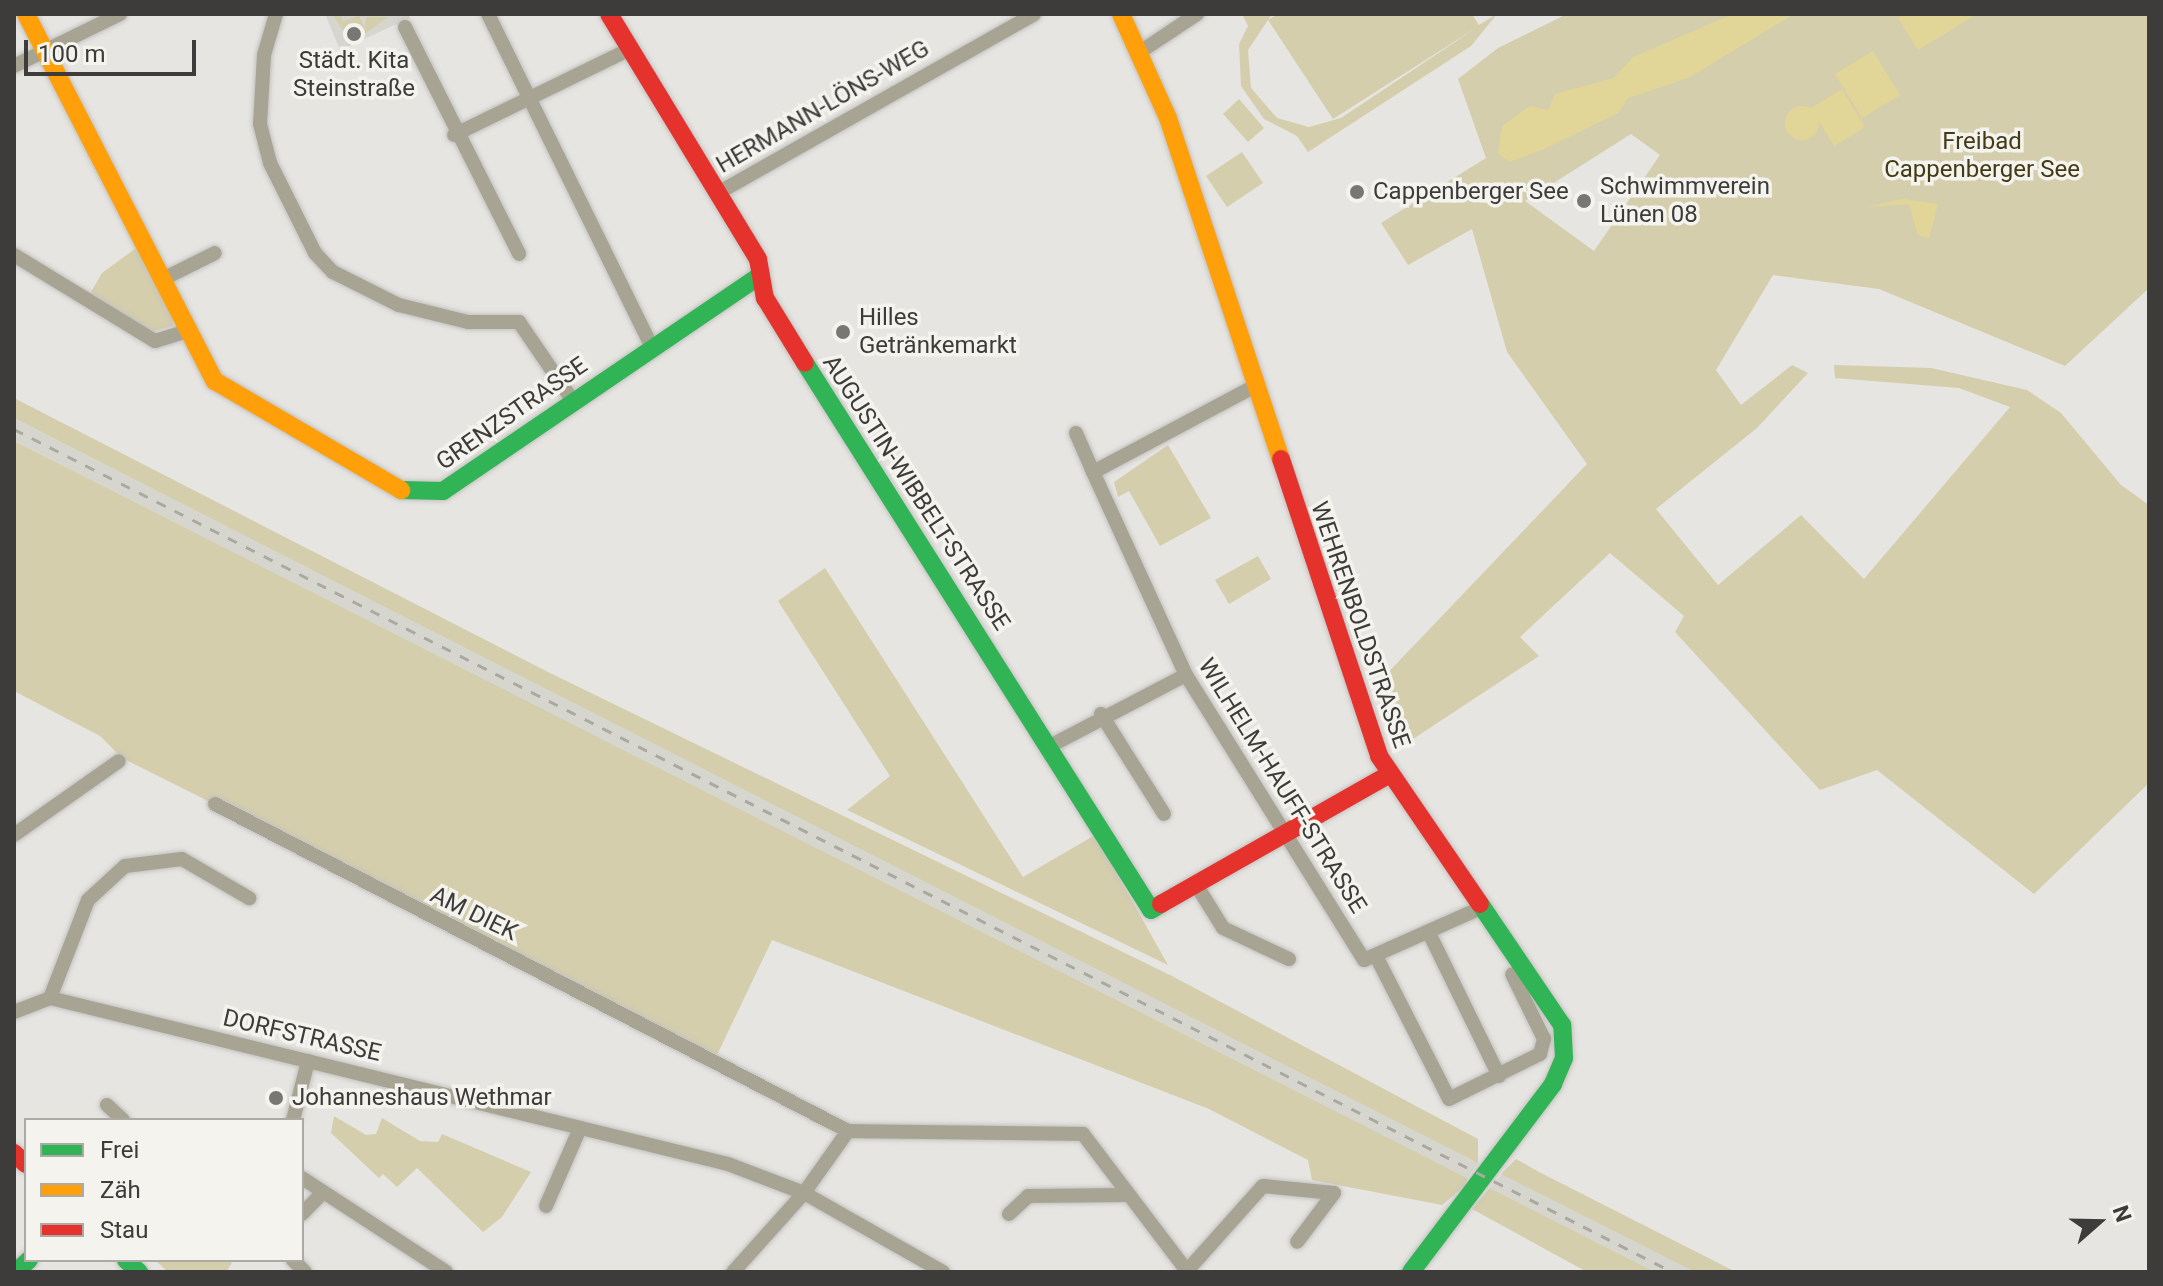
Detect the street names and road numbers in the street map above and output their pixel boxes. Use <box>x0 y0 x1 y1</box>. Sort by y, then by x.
street label: HERMANN-LÖNS-WEG <box>711 34 935 180</box>
street label: AUGUSTIN-WIBBELT-STRASSE <box>816 350 1016 636</box>
street label: GRENZSTRASSE <box>431 351 593 477</box>
street label: WEHRENBOLDSTRASSE <box>1304 498 1416 752</box>
street label: WILHELM-HAUFF-STRASSE <box>1192 653 1372 919</box>
street label: AM DIEK <box>426 881 522 947</box>
street label: DORFSTRASSE <box>220 1004 384 1068</box>

